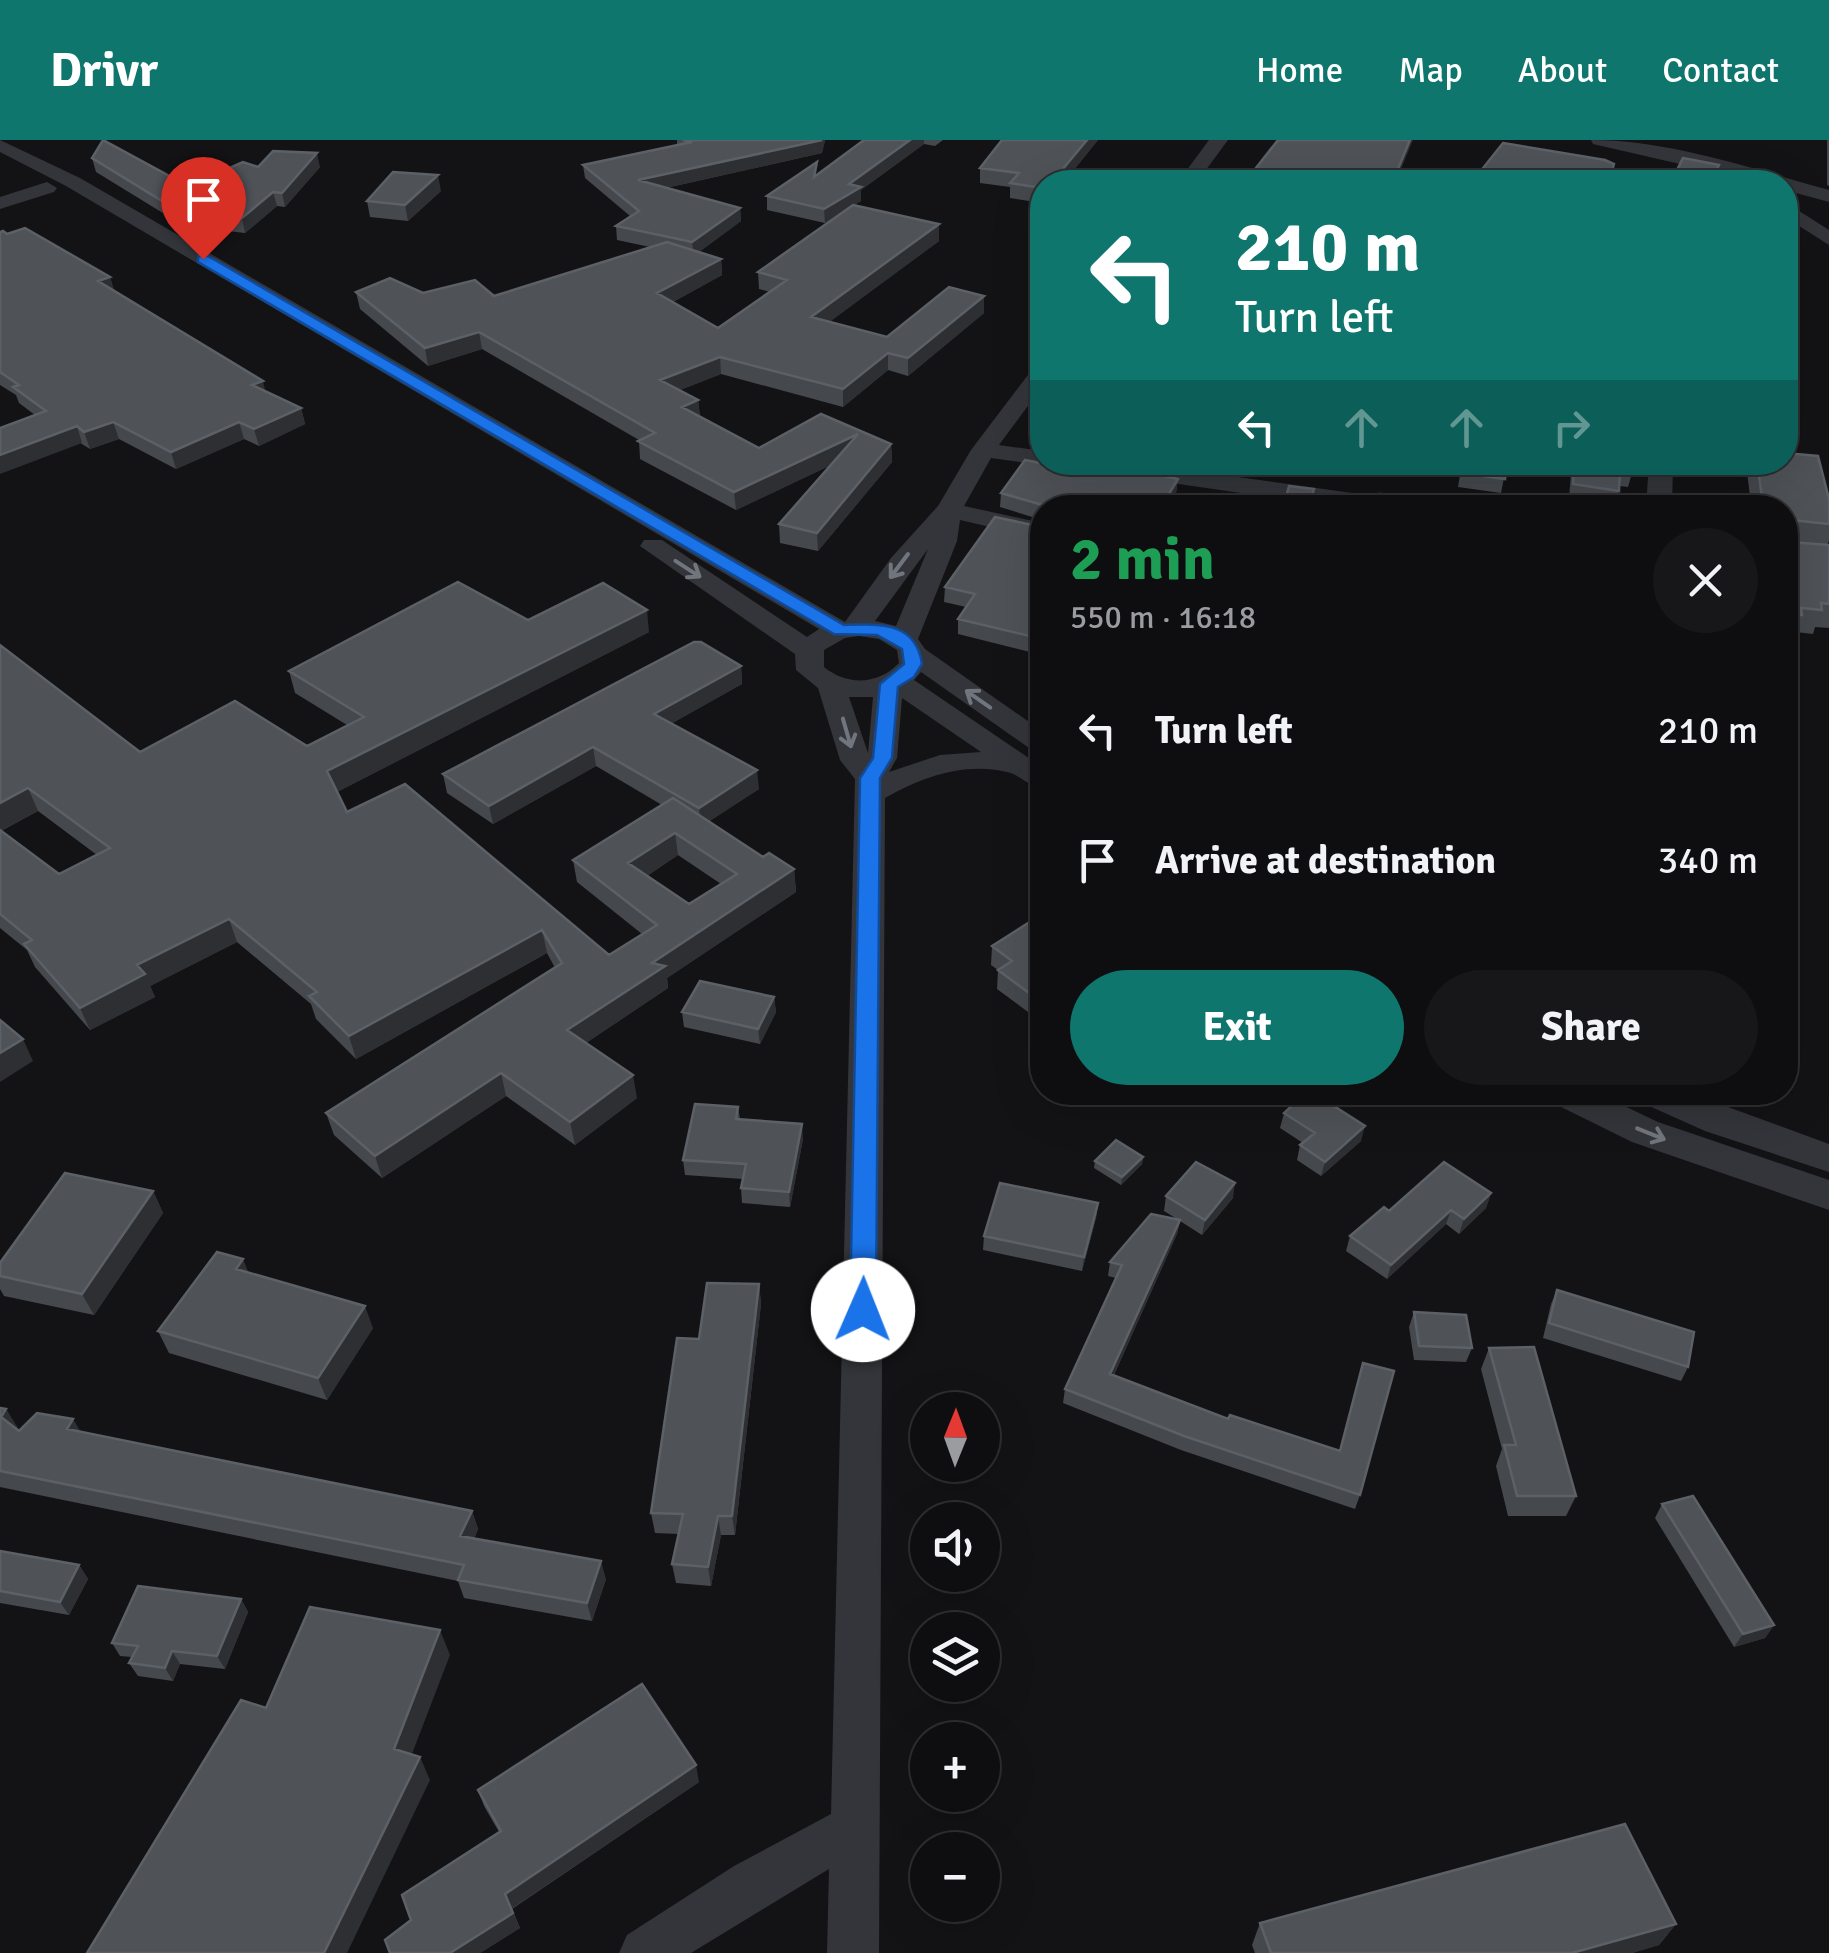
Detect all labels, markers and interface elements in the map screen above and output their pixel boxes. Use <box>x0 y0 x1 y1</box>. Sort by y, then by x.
text: Drivr <box>50 41 158 100</box>
text: Home <box>1256 49 1343 92</box>
text: Map <box>1398 49 1463 92</box>
text: About <box>1518 49 1607 92</box>
text: Contact <box>1662 49 1779 92</box>
pin <box>161 157 246 260</box>
icon: arrive <box>176 172 231 227</box>
text: 210 m <box>1235 204 1420 290</box>
icon: left <box>1070 210 1200 340</box>
text: Turn left <box>1235 290 1394 345</box>
icon: left <box>1229 400 1284 455</box>
icon: ahead <box>1334 400 1389 455</box>
icon: ahead <box>1439 400 1494 455</box>
icon: right <box>1544 400 1599 455</box>
text: 2 min <box>1070 523 1215 597</box>
button: close <box>1653 528 1758 633</box>
one-way arrow <box>889 552 910 579</box>
one-way arrow <box>673 558 702 579</box>
text: 550 m · 16:18 <box>1070 598 1256 637</box>
one-way arrow <box>965 689 992 710</box>
icon: left <box>1070 703 1125 758</box>
text: Turn left <box>1155 707 1293 754</box>
text: 210 m <box>1658 707 1758 754</box>
one-way arrow <box>839 717 857 748</box>
icon: arrive <box>1070 833 1125 888</box>
text: Arrive at destination <box>1155 837 1496 884</box>
text: 340 m <box>1658 837 1758 884</box>
button: Exit <box>1070 970 1404 1085</box>
button: Share <box>1424 970 1758 1085</box>
one-way arrow <box>1635 1126 1665 1144</box>
position arrow <box>811 1258 915 1362</box>
north arrow <box>910 1392 1000 1482</box>
map controls <box>910 1392 1000 1922</box>
button: sound <box>910 1502 1000 1592</box>
button: layers <box>910 1612 1000 1702</box>
button: + <box>910 1722 1000 1812</box>
button: − <box>910 1832 1000 1922</box>

